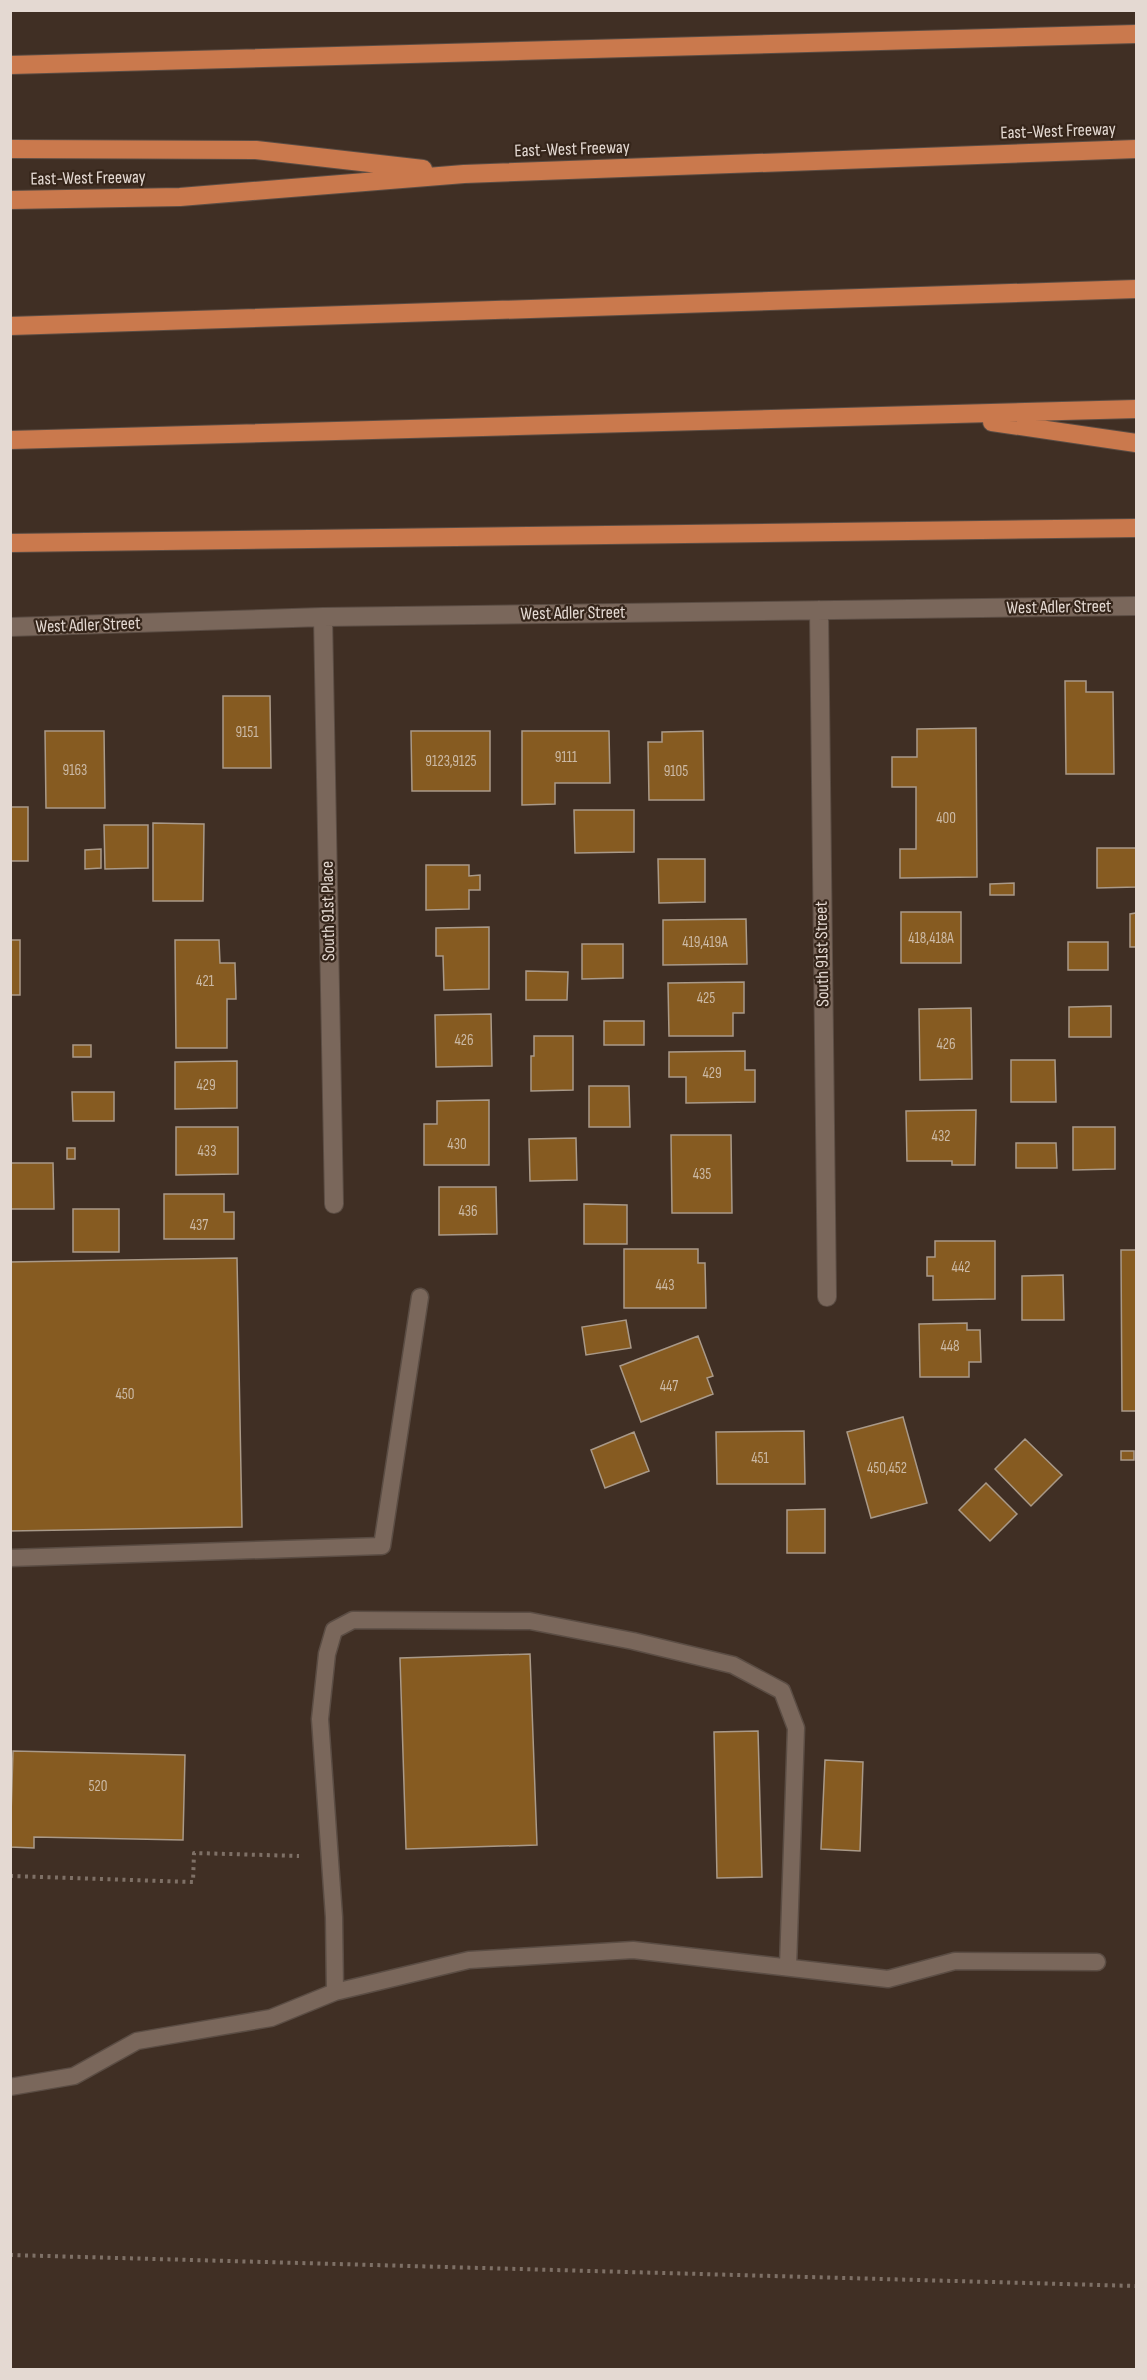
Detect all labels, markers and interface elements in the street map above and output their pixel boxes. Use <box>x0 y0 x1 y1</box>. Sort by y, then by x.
street label: East-West Freeway <box>1000 118 1116 144</box>
street label: East-West Freeway <box>514 136 630 162</box>
street label: East-West Freeway <box>30 166 146 190</box>
street label: West Adler Street <box>1006 596 1112 618</box>
street label: West Adler Street <box>520 602 626 624</box>
street label: West Adler Street <box>35 613 141 637</box>
house number: 9151 <box>235 723 259 742</box>
house number: 9111 <box>555 748 578 767</box>
house number: 9123,9125 <box>425 752 477 771</box>
house number: 9163 <box>63 761 87 780</box>
house number: 9105 <box>664 762 688 781</box>
house number: 400 <box>936 809 956 828</box>
street label: South 91st Place <box>317 861 339 961</box>
street label: South 91st Street <box>811 900 833 1007</box>
house number: 418,418A <box>908 929 954 948</box>
house number: 419,419A <box>682 933 728 952</box>
house number: 421 <box>196 972 215 991</box>
house number: 425 <box>697 989 715 1008</box>
house number: 426 <box>454 1031 474 1050</box>
house number: 426 <box>936 1035 956 1054</box>
house number: 429 <box>702 1064 722 1083</box>
house number: 429 <box>196 1076 216 1095</box>
house number: 432 <box>932 1127 950 1146</box>
house number: 430 <box>447 1135 467 1154</box>
house number: 433 <box>198 1142 216 1161</box>
house number: 435 <box>693 1165 711 1184</box>
house number: 436 <box>458 1202 478 1221</box>
house number: 437 <box>190 1216 208 1235</box>
house number: 442 <box>952 1258 970 1277</box>
house number: 443 <box>656 1276 674 1295</box>
house number: 448 <box>940 1337 960 1356</box>
house number: 447 <box>660 1377 678 1396</box>
house number: 450 <box>115 1385 135 1404</box>
house number: 451 <box>751 1449 770 1468</box>
house number: 450,452 <box>867 1459 907 1478</box>
house number: 520 <box>89 1777 107 1796</box>

